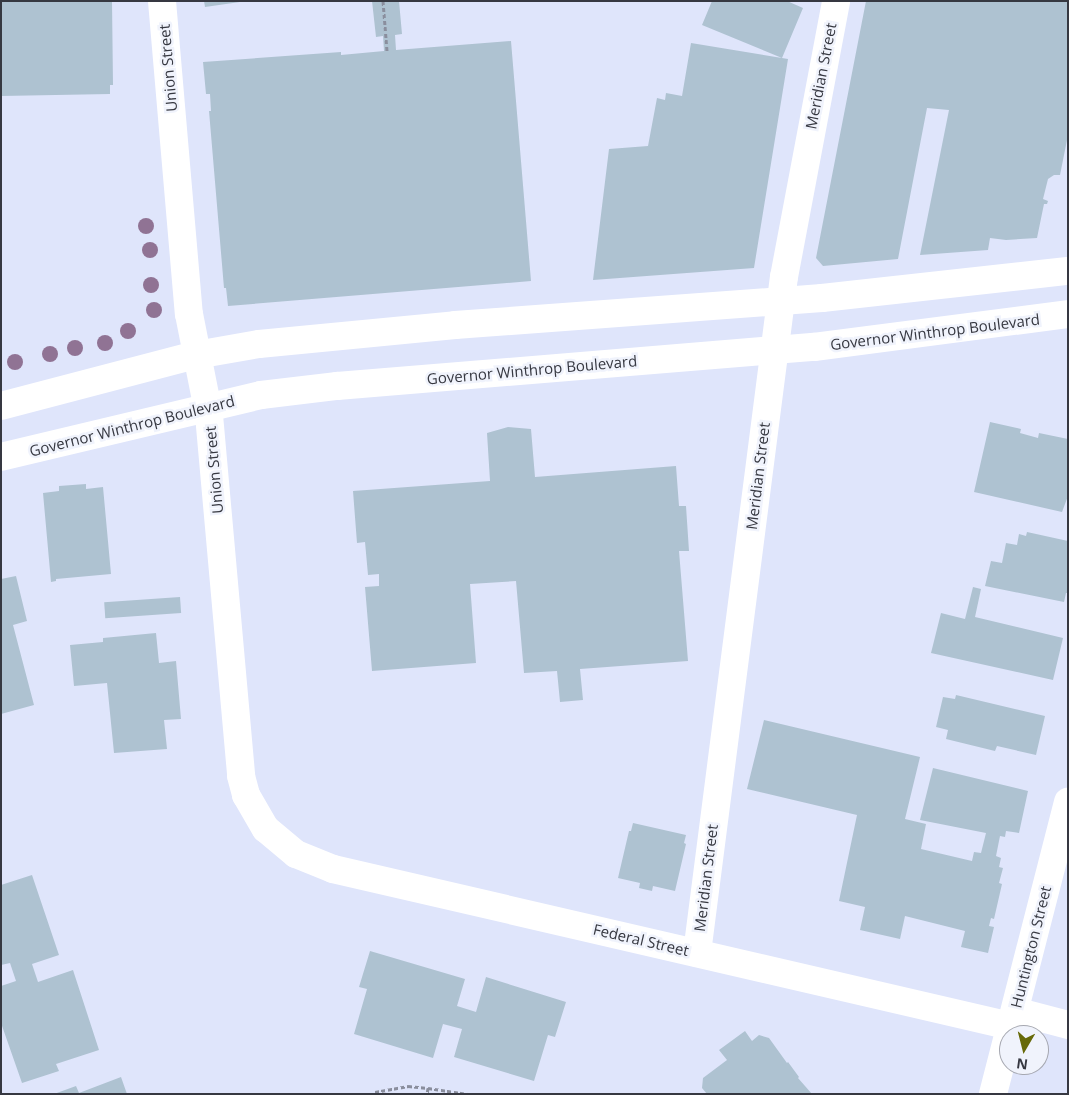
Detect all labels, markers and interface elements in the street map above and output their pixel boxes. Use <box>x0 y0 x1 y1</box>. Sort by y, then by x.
street label: Meridian Street <box>802 21 840 131</box>
street label: Union Street <box>155 23 181 113</box>
street label: Governor Winthrop Boulevard <box>829 310 1041 354</box>
street label: Governor Winthrop Boulevard <box>426 352 638 388</box>
street label: Governor Winthrop Boulevard <box>27 392 237 460</box>
street label: Meridian Street <box>742 421 774 531</box>
street label: Union Street <box>201 425 227 515</box>
street label: Meridian Street <box>690 823 722 933</box>
street label: Huntington Street <box>1007 884 1055 1010</box>
street label: Federal Street <box>591 920 691 960</box>
north arrow <box>999 1025 1049 1075</box>
text: N <box>1015 1054 1029 1075</box>

